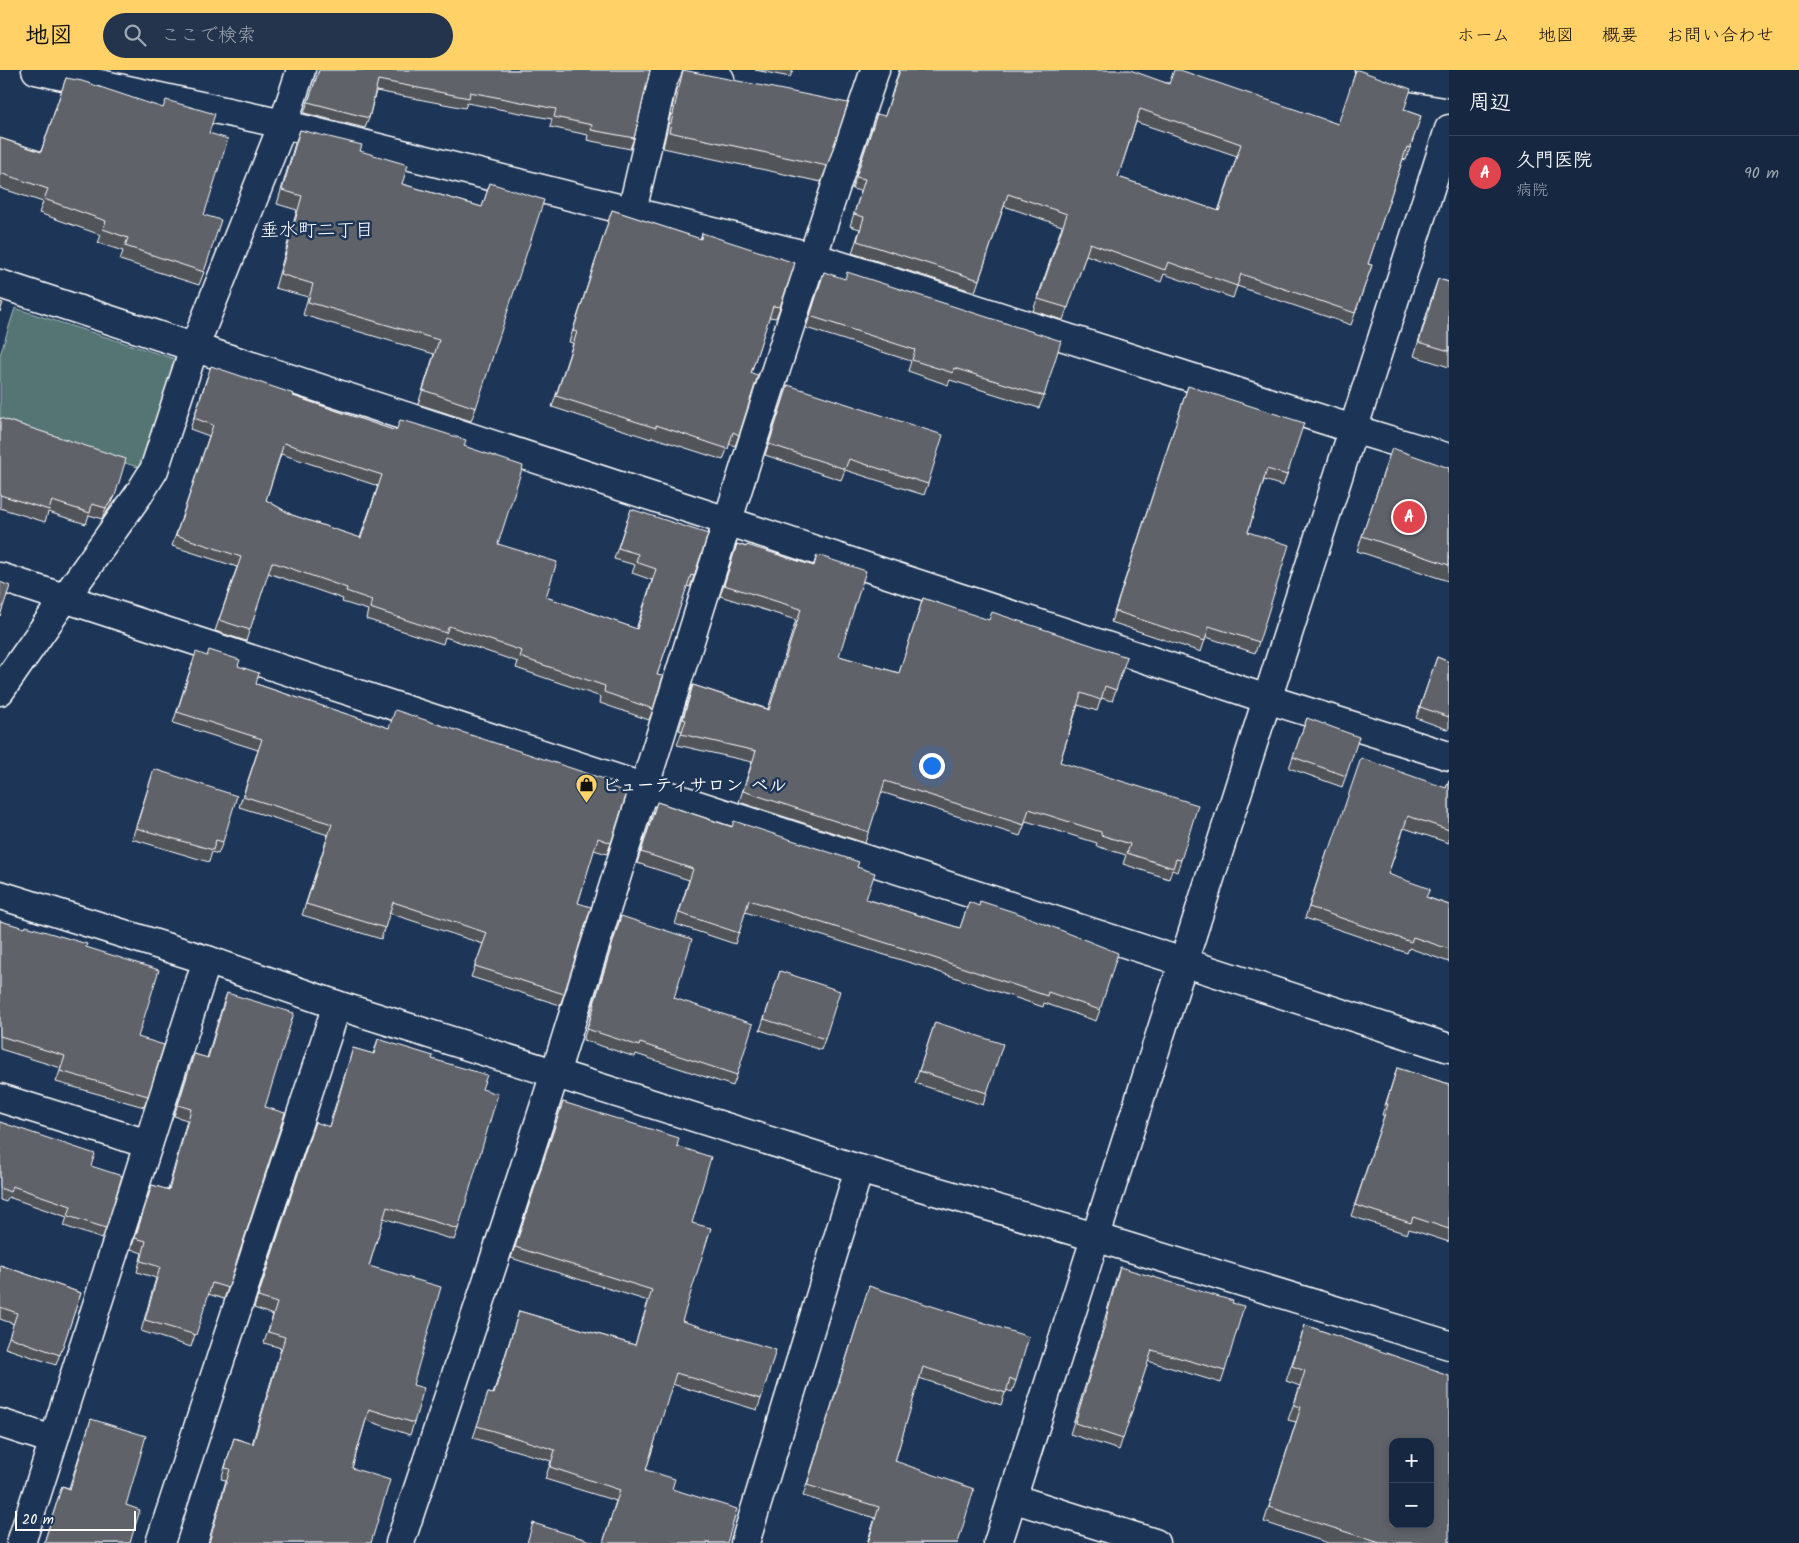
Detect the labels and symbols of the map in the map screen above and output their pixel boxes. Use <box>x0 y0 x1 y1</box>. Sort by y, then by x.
district label: 垂水町二丁目 <box>260 216 374 246</box>
pin: A <box>1393 498 1425 536</box>
your location <box>919 753 945 779</box>
place label: ビューティサロン ベル <box>602 772 786 801</box>
shop icon: ビューティサロン ベル <box>574 773 598 804</box>
scale bar <box>15 1508 136 1531</box>

